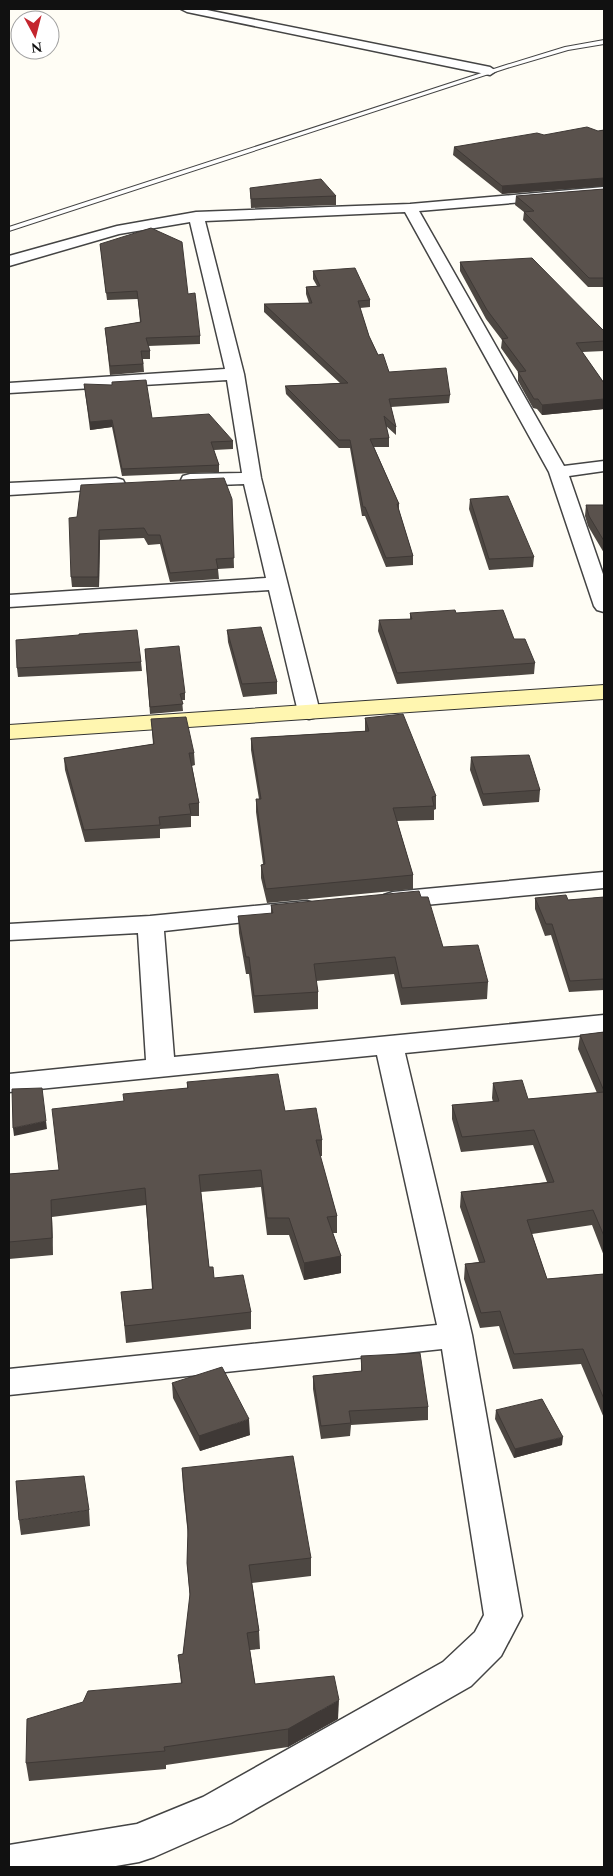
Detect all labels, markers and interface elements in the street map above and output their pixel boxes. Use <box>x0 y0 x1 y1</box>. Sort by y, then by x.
north arrow <box>10 10 60 60</box>
text: N <box>30 36 43 59</box>

